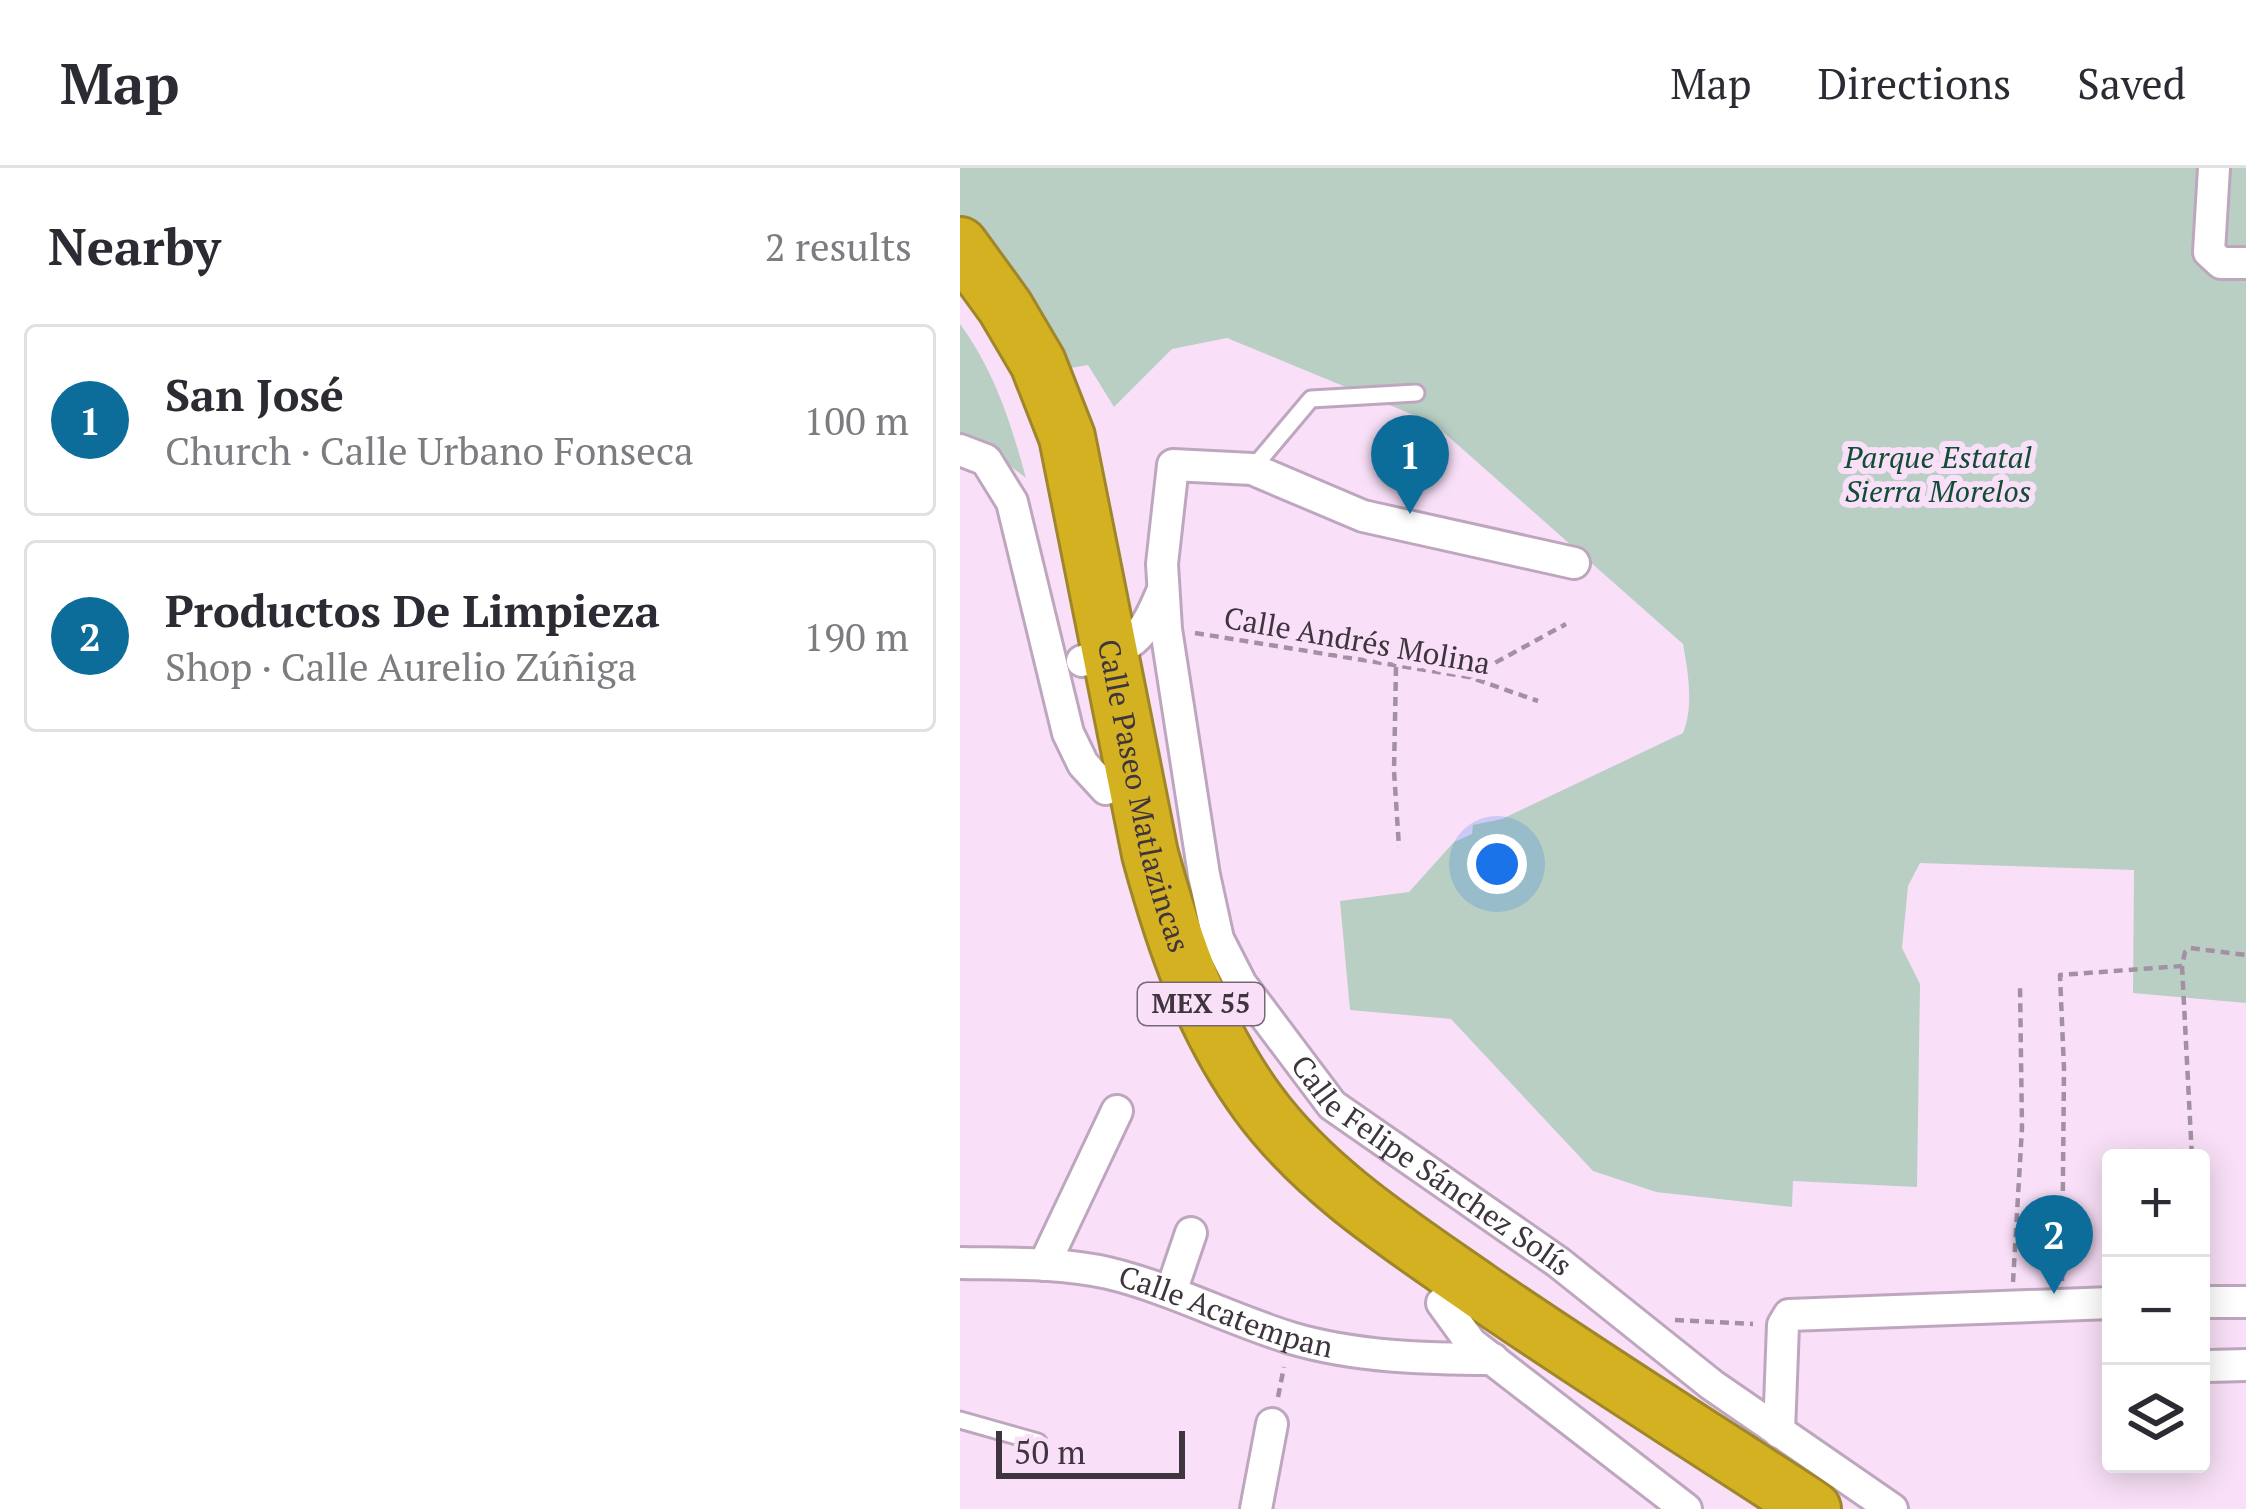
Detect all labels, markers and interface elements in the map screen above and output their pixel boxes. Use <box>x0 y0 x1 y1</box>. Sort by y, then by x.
text: Map <box>60 45 179 120</box>
text: Map <box>1670 55 1752 111</box>
text: Directions <box>1818 55 2011 111</box>
text: Saved <box>2077 55 2186 111</box>
text: Nearby <box>48 212 221 280</box>
text: 2 results <box>765 220 912 272</box>
text: San José <box>165 364 344 424</box>
text: 1 <box>79 394 101 446</box>
text: 100 m <box>804 394 909 446</box>
pin: 1 <box>1371 415 1449 514</box>
text: Church · Calle Urbano Fonseca <box>165 424 694 476</box>
park label: Parque Estatal Sierra Morelos <box>1843 437 2033 511</box>
text: Productos De Limpieza <box>165 580 660 640</box>
street label: Calle Andrés Molina <box>1221 597 1494 683</box>
text: 2 <box>79 610 101 662</box>
text: 190 m <box>804 610 909 662</box>
street label: Calle Paseo Matlazincas <box>1089 636 1200 958</box>
text: Shop · Calle Aurelio Zúñiga <box>165 640 637 692</box>
your location <box>1467 834 1527 894</box>
road number: MEX 55 <box>1138 983 1264 1025</box>
street label: Calle Felipe Sánchez Solís <box>1282 1047 1581 1285</box>
map controls <box>2102 1149 2210 1473</box>
button: + <box>2102 1149 2210 1257</box>
pin: 2 <box>2015 1195 2093 1294</box>
street label: Calle Acatempan <box>1114 1256 1337 1367</box>
button: − <box>2102 1257 2210 1365</box>
button: layers <box>2102 1365 2210 1473</box>
scale bar <box>996 1425 1185 1478</box>
text: 50 m <box>1014 1430 1086 1473</box>

